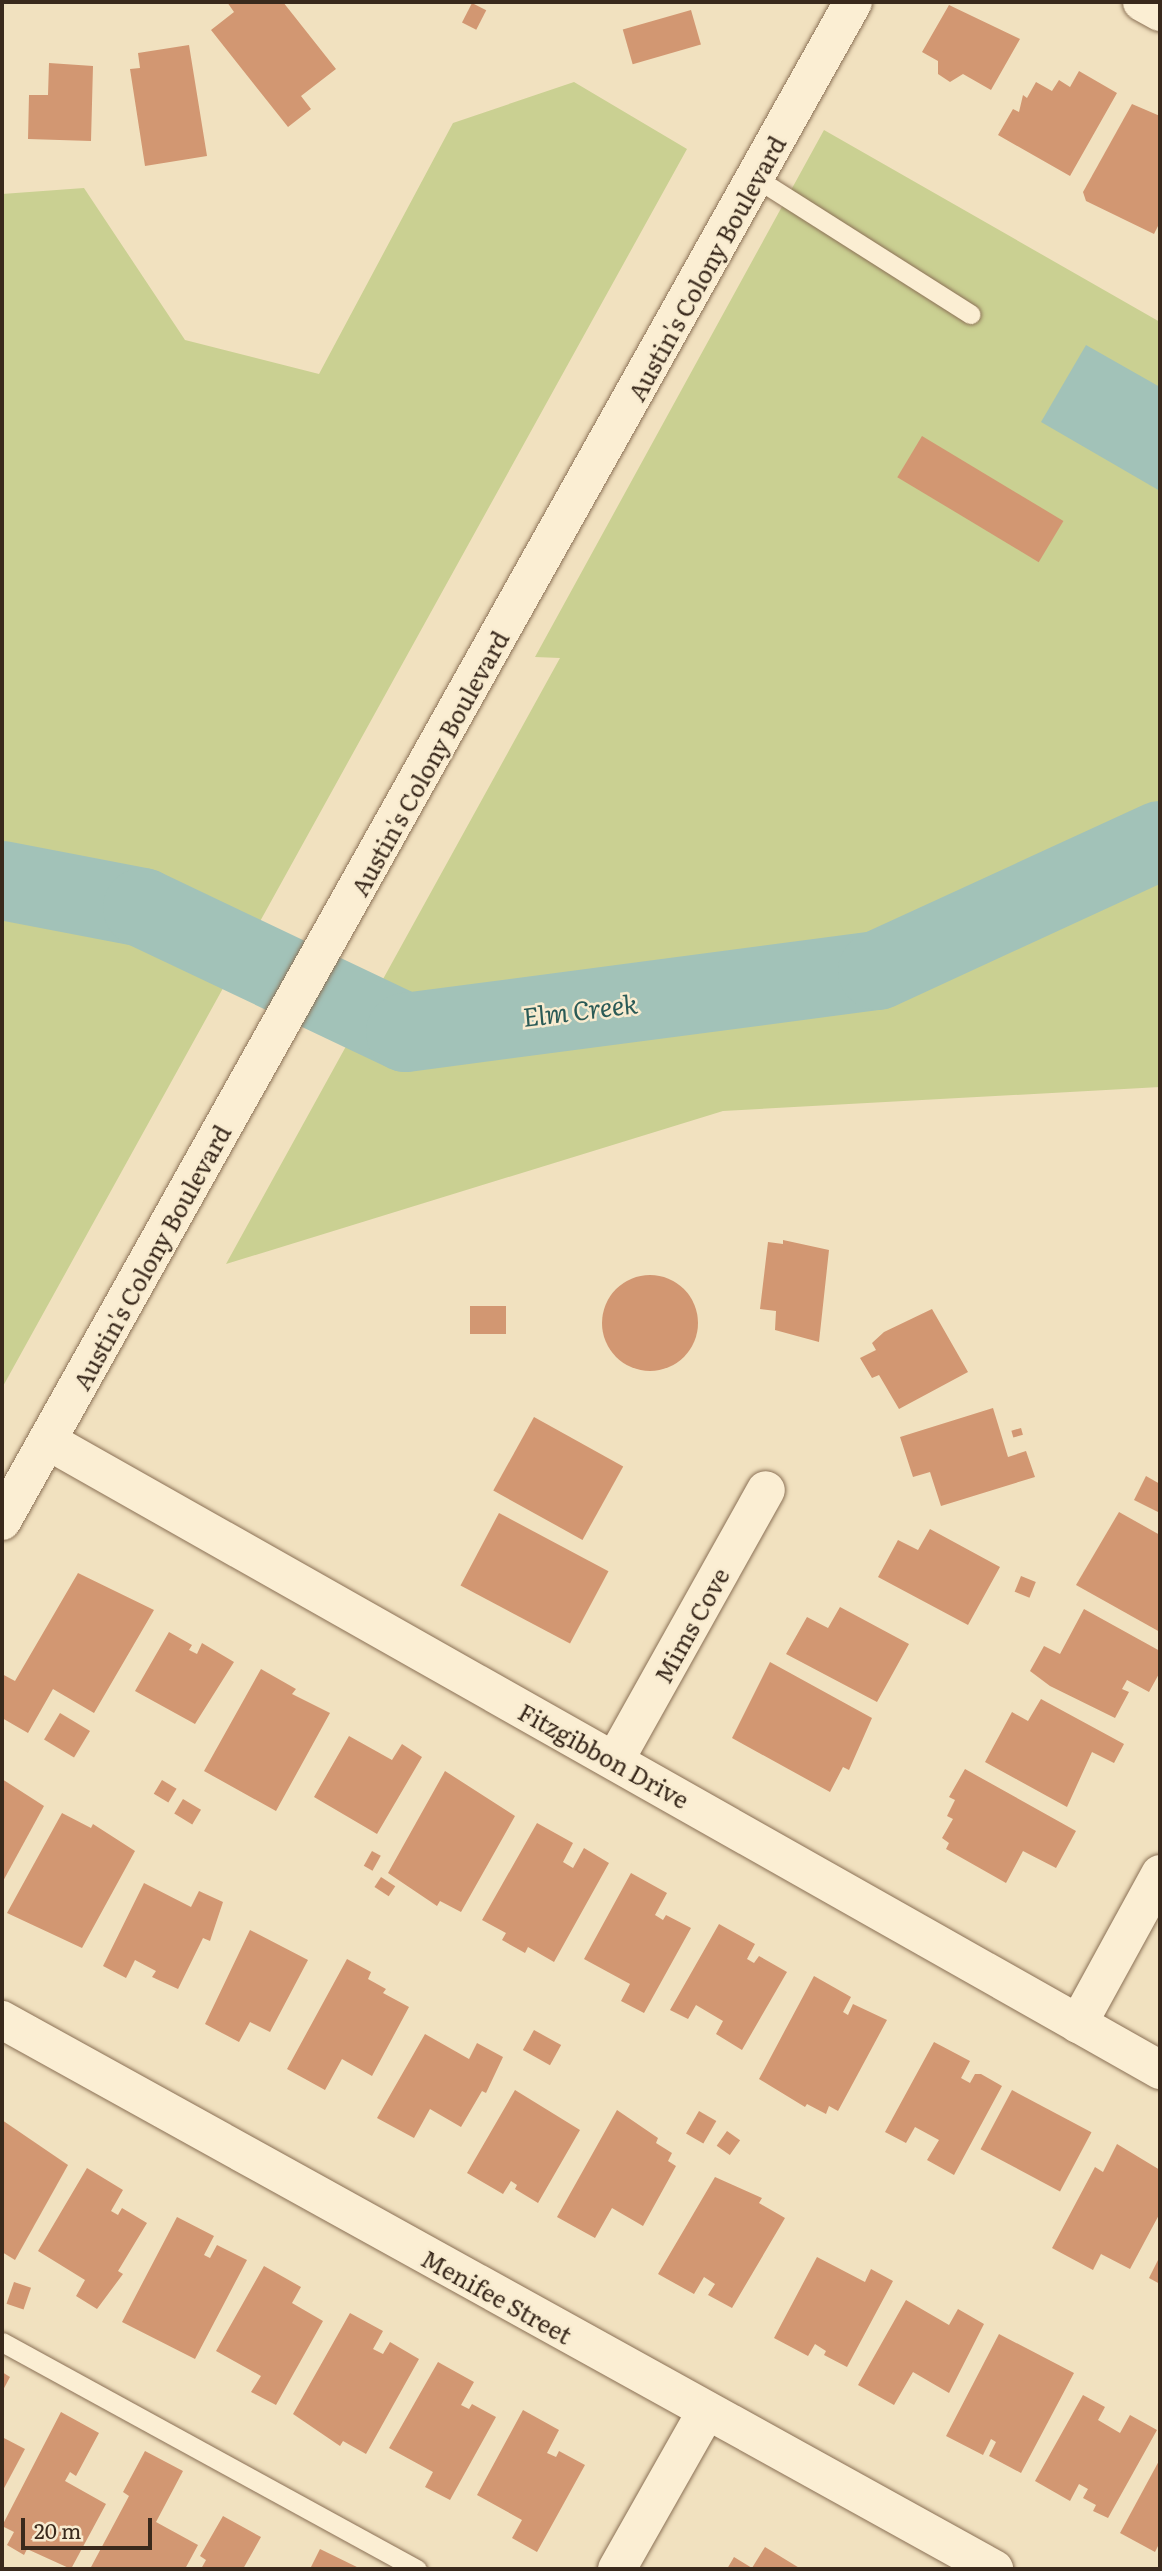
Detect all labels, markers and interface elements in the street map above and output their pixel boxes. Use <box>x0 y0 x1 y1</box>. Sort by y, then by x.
street label: Austin's Colony Boulevard <box>621 131 791 405</box>
street label: Austin's Colony Boulevard <box>344 626 514 900</box>
water label: Elm Creek <box>521 986 639 1032</box>
street label: Austin's Colony Boulevard <box>66 1120 236 1394</box>
street label: Mims Cove <box>648 1562 734 1688</box>
street label: Fitzgibbon Drive <box>514 1696 694 1814</box>
street label: Menifee Street <box>417 2243 577 2349</box>
scale bar <box>24 2504 156 2548</box>
text: 20 m <box>34 2514 81 2545</box>

